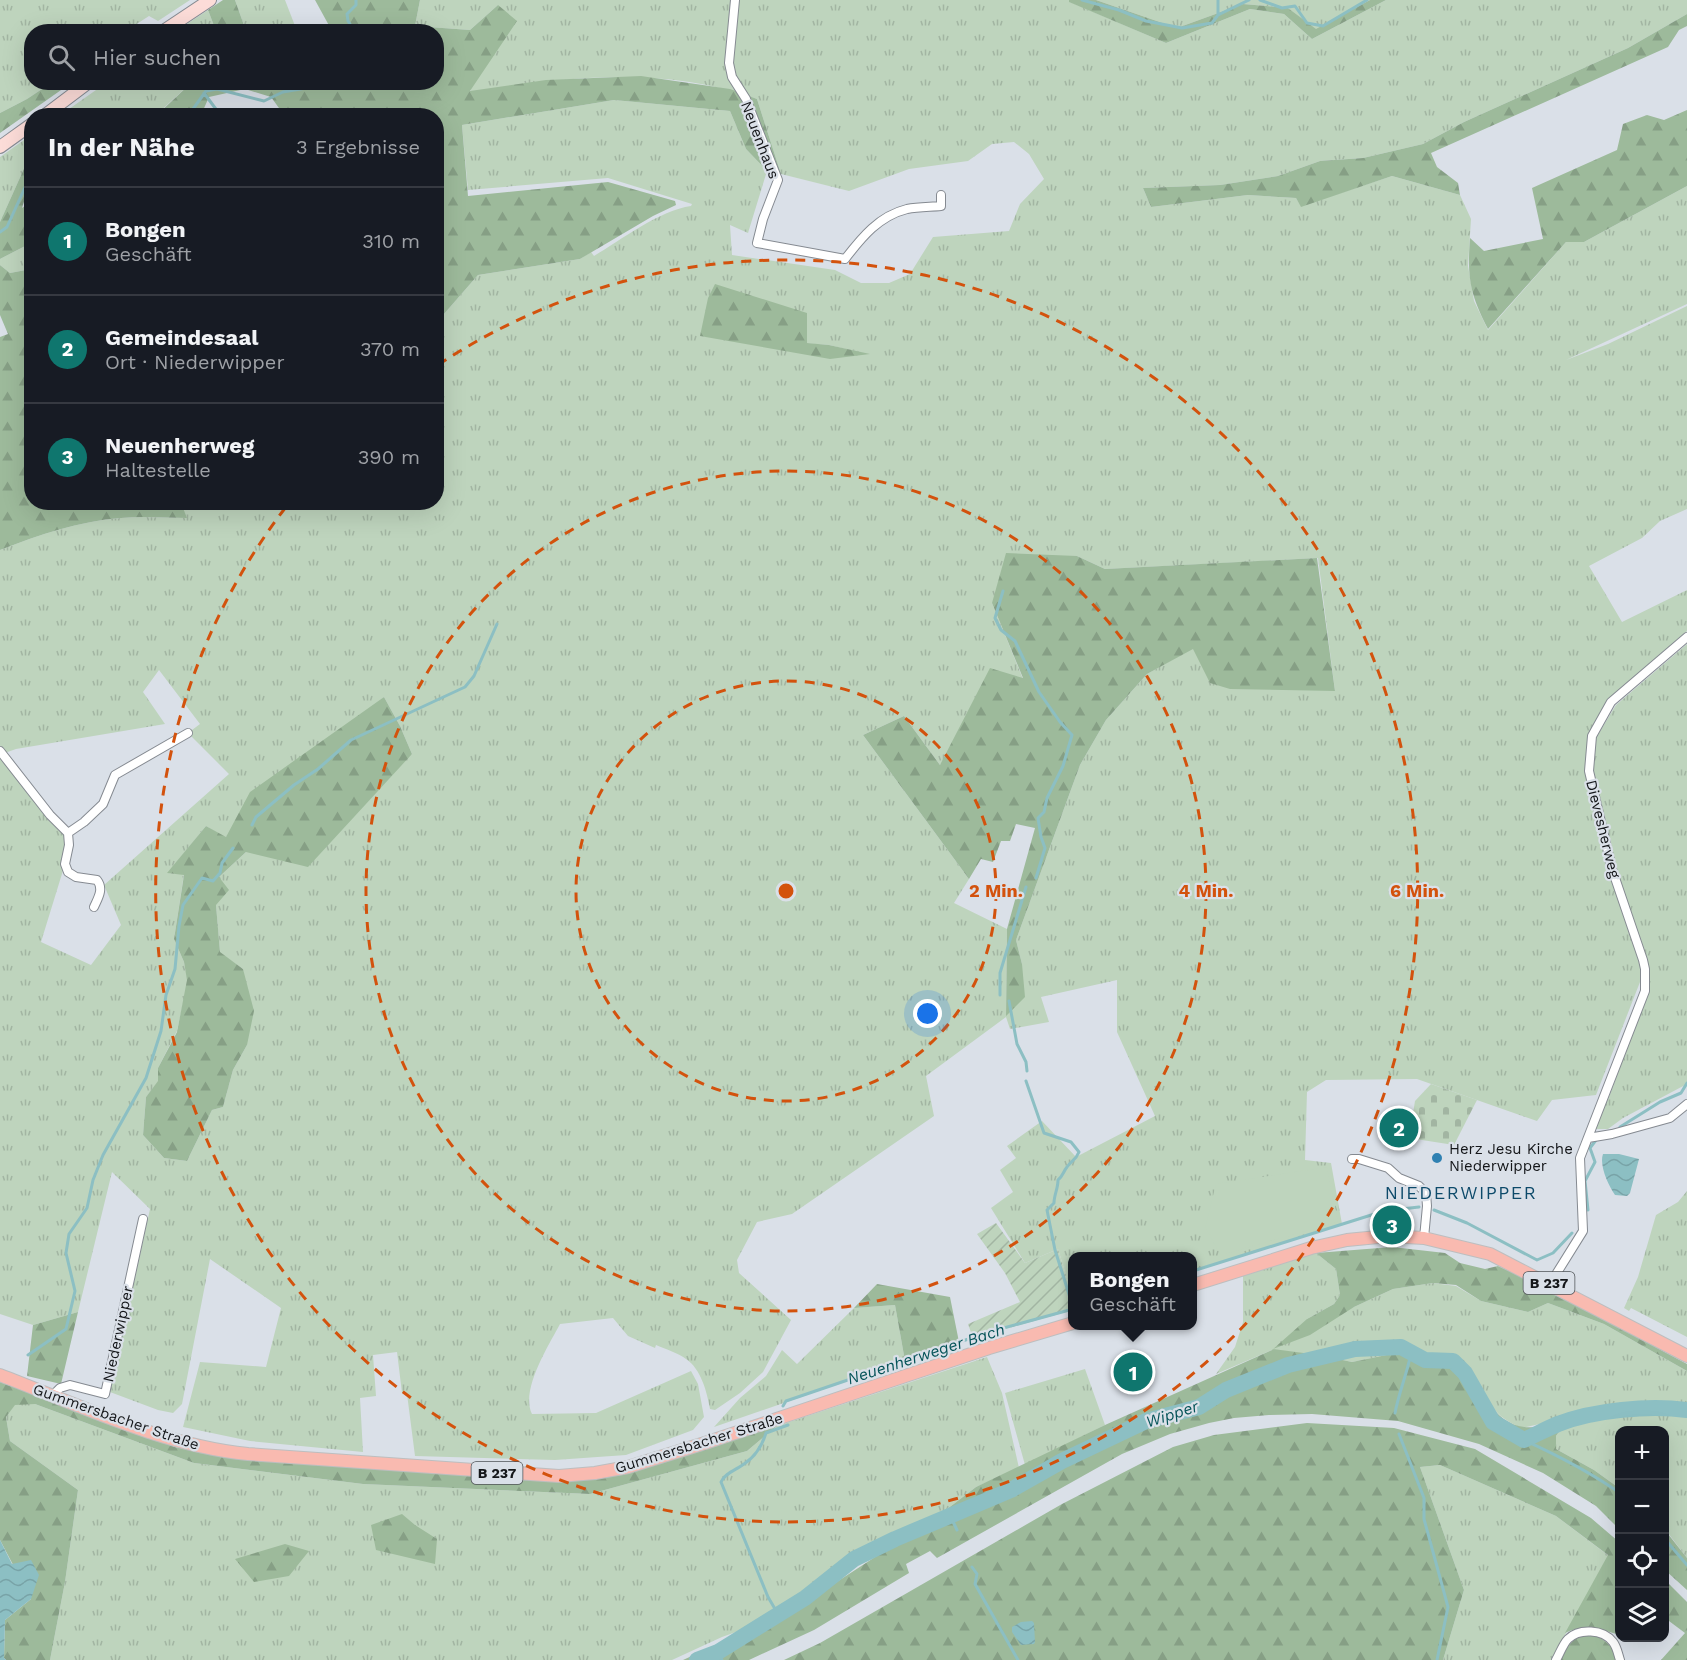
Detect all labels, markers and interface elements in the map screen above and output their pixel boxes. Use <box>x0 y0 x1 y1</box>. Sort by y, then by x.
search box <box>24 24 444 90</box>
icon: search <box>45 41 78 74</box>
text: Hier suchen <box>93 45 221 70</box>
street label: Neuenhaus <box>737 99 783 181</box>
text: In der Nähe <box>48 132 195 162</box>
text: 3 Ergebnisse <box>296 135 420 159</box>
text: Bongen <box>105 217 186 242</box>
text: 1 <box>63 229 72 253</box>
text: 310 m <box>362 229 420 253</box>
text: Geschäft <box>105 242 192 266</box>
text: Gemeindesaal <box>105 325 258 350</box>
text: 2 <box>62 337 73 361</box>
text: 370 m <box>360 337 420 361</box>
text: Ort · Niederwipper <box>105 350 285 374</box>
text: Neuenherweg <box>105 433 254 458</box>
text: 3 <box>62 445 73 469</box>
text: 390 m <box>358 445 420 469</box>
text: Haltestelle <box>105 458 211 482</box>
street label: Dievesherweg <box>1582 778 1624 880</box>
text: 2 Min. <box>969 880 1023 901</box>
text: 4 Min. <box>1179 880 1233 901</box>
text: 6 Min. <box>1390 880 1444 901</box>
centre of rings <box>776 881 796 901</box>
your location <box>913 999 942 1028</box>
pin: 2 <box>1380 1106 1418 1150</box>
place label: Herz Jesu Kirche Niederwipper <box>1449 1140 1573 1175</box>
marker: Herz Jesu Kirche Niederwipper <box>1430 1151 1444 1165</box>
district label: NIEDERWIPPER <box>1385 1182 1537 1203</box>
pin: 3 <box>1372 1202 1412 1248</box>
popup <box>1068 1252 1197 1330</box>
text: Bongen <box>1089 1267 1170 1292</box>
road number: B 237 <box>1524 1272 1574 1294</box>
street label: Niederwipper <box>99 1284 137 1384</box>
text: Geschäft <box>1089 1292 1176 1316</box>
water label: Neuenherweger Bach <box>845 1320 1007 1388</box>
pin: 1 <box>1114 1350 1152 1394</box>
street label: Gummersbacher Straße <box>31 1380 201 1454</box>
water label: Wipper <box>1143 1396 1201 1431</box>
street label: Gummersbacher Straße <box>613 1409 785 1477</box>
map controls <box>1615 1426 1669 1642</box>
button: + <box>1615 1426 1669 1480</box>
road number: B 237 <box>472 1462 522 1484</box>
button: − <box>1615 1480 1669 1534</box>
button: locate <box>1615 1534 1669 1588</box>
button: layers <box>1615 1588 1669 1642</box>

